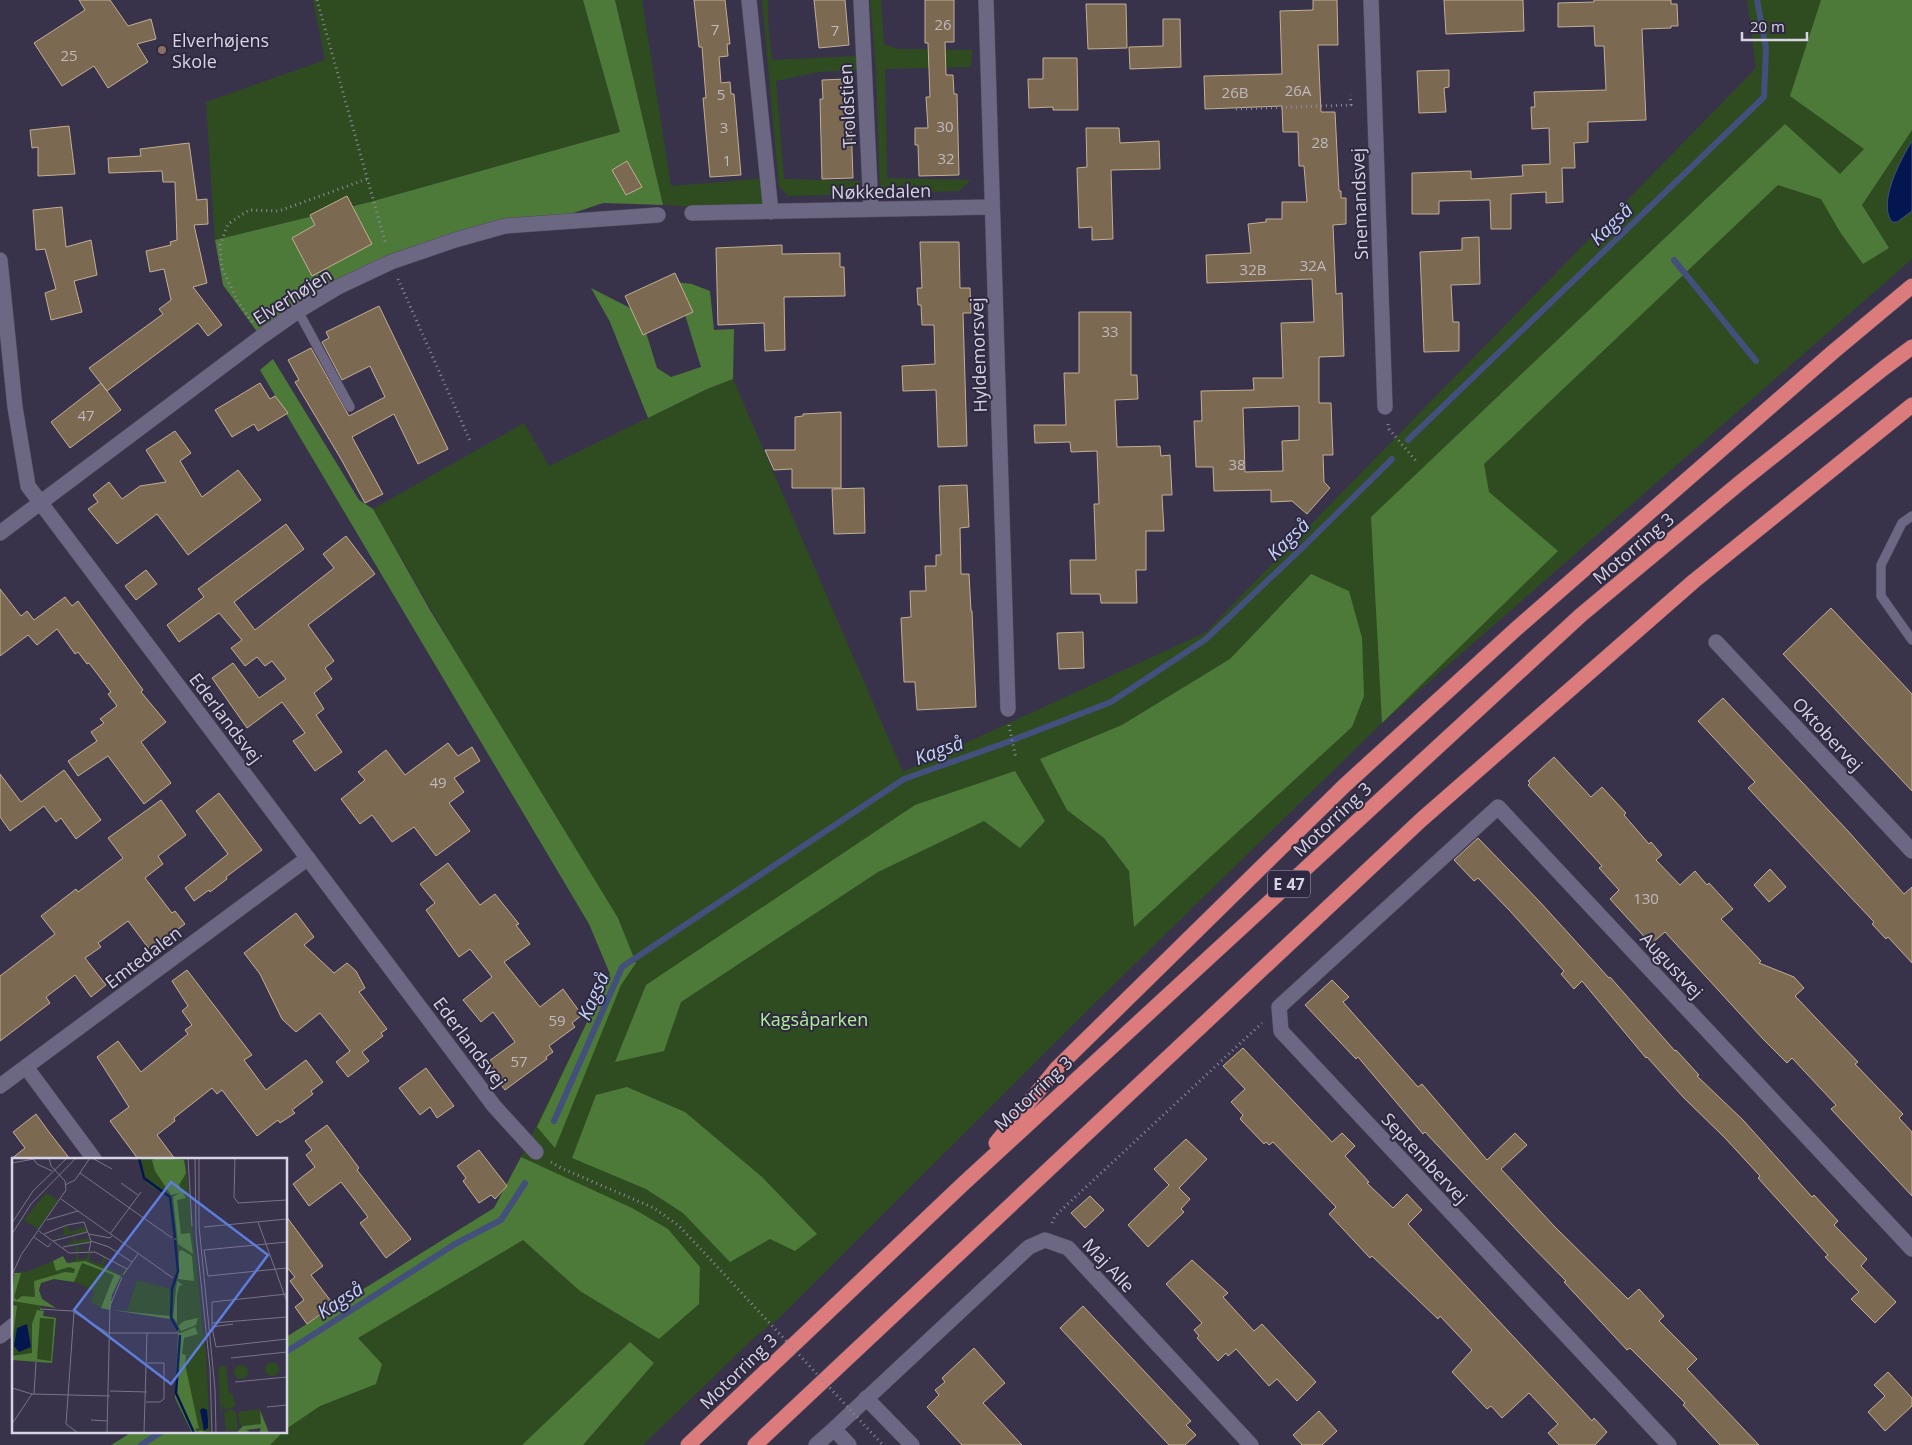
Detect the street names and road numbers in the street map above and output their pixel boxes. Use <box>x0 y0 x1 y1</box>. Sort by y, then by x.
street label: Troldstien <box>833 63 861 149</box>
street label: Snemandsvej <box>1345 148 1373 260</box>
street label: Nøkkedalen <box>831 178 931 204</box>
street label: Elverhøjen <box>248 262 336 330</box>
street label: Hyldemorsvej <box>964 297 992 413</box>
street label: Motorring 3 <box>1587 507 1679 589</box>
street label: Ederlandsvej <box>184 668 268 768</box>
street label: Oktobervej <box>1788 692 1868 776</box>
street label: Motorring 3 <box>1287 776 1377 862</box>
road number: E 47 <box>1268 871 1310 898</box>
street label: Emtedalen <box>100 920 186 994</box>
street label: Augustvej <box>1635 927 1709 1003</box>
street label: Ederlandsvej <box>428 992 512 1092</box>
street label: Motorring 3 <box>988 1050 1078 1136</box>
street label: Septembervej <box>1377 1107 1473 1209</box>
street label: Maj Alle <box>1078 1233 1140 1297</box>
street label: Motorring 3 <box>694 1328 782 1414</box>

